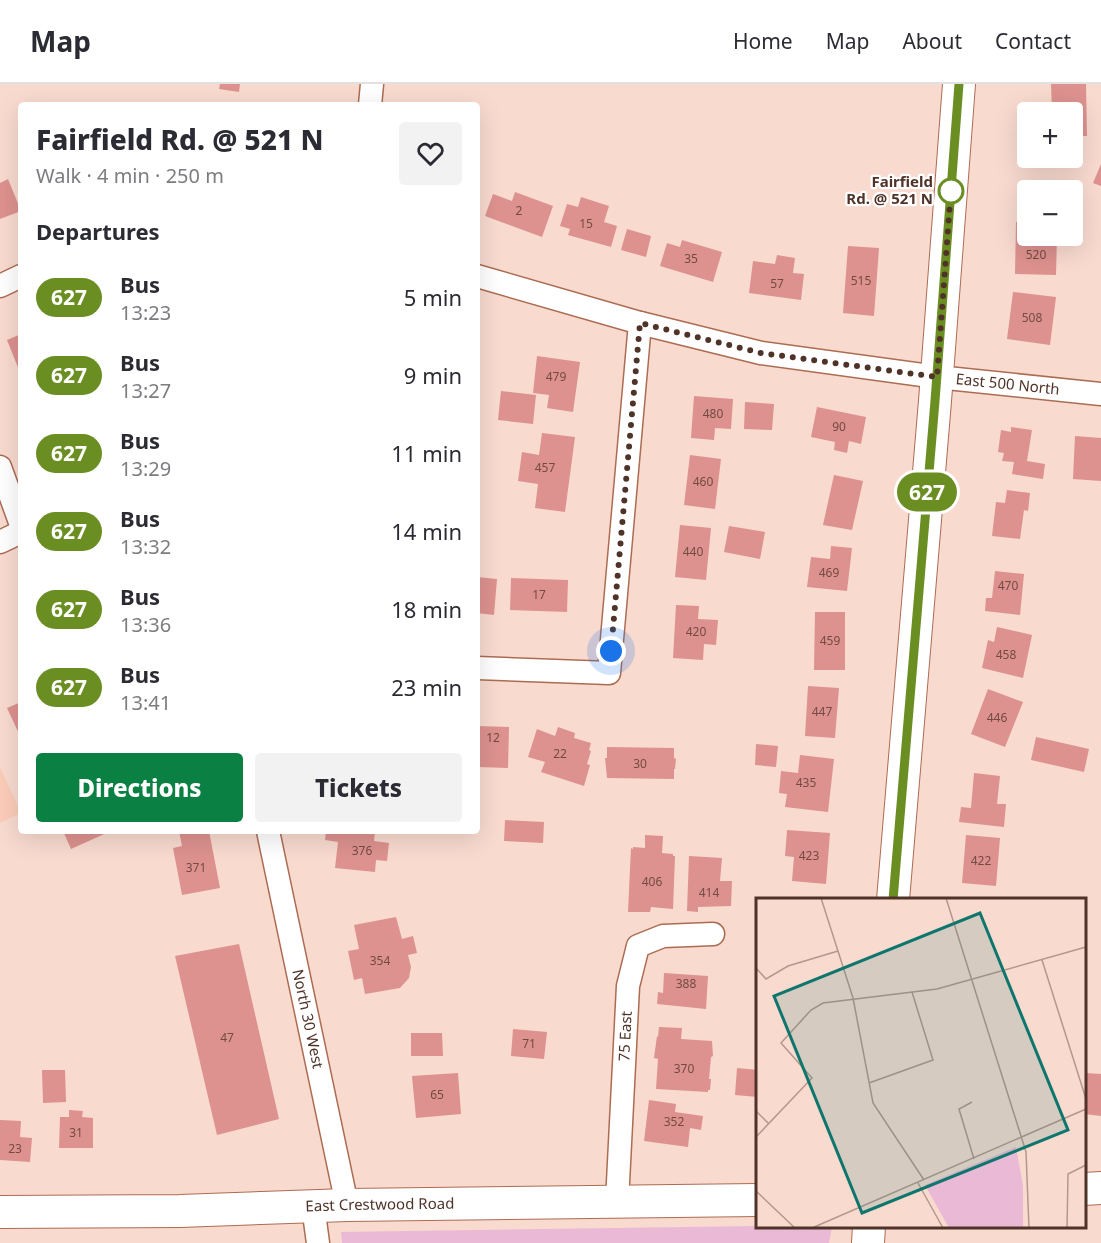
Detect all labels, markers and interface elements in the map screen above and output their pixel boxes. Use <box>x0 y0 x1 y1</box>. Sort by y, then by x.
text: Map <box>30 22 91 60</box>
text: Home <box>733 27 793 55</box>
text: Map <box>826 27 869 55</box>
text: About <box>902 27 962 55</box>
text: Contact <box>995 27 1071 55</box>
map controls <box>1017 102 1083 246</box>
button: + <box>1017 102 1083 168</box>
text: Fairfield Rd. @ 521 N <box>36 120 323 158</box>
button: heart <box>399 122 462 185</box>
text: Walk · 4 min · 250 m <box>36 162 224 189</box>
place label: Fairfield Rd. @ 521 N <box>846 171 933 208</box>
marker: Fairfield Rd. @ 521 N <box>938 178 964 204</box>
button: − <box>1017 180 1083 246</box>
house number: 2 <box>516 202 523 219</box>
house number: 15 <box>579 215 593 232</box>
text: Departures <box>36 216 160 246</box>
house number: 520 <box>1026 246 1046 263</box>
house number: 35 <box>684 250 698 267</box>
text: Bus <box>120 269 160 299</box>
house number: 515 <box>851 272 871 289</box>
house number: 57 <box>770 275 784 292</box>
text: 5 min <box>404 282 462 312</box>
text: 627 <box>51 283 87 311</box>
text: 13:23 <box>120 299 171 326</box>
house number: 508 <box>1022 309 1042 326</box>
text: Bus <box>120 347 160 377</box>
text: 9 min <box>404 360 462 390</box>
text: 627 <box>51 361 87 389</box>
house number: 479 <box>546 368 566 385</box>
street label: East 500 North <box>955 368 1061 399</box>
text: 13:27 <box>120 377 171 404</box>
house number: 480 <box>703 405 723 422</box>
house number: 90 <box>832 418 846 435</box>
text: Bus <box>120 425 160 455</box>
text: 11 min <box>391 438 462 468</box>
text: 627 <box>51 439 87 467</box>
text: 13:29 <box>120 455 171 482</box>
house number: 457 <box>535 459 555 476</box>
line badge: 627 <box>892 472 962 512</box>
house number: 460 <box>693 473 713 490</box>
text: 627 <box>909 478 945 506</box>
text: Bus <box>120 503 160 533</box>
text: 14 min <box>391 516 462 546</box>
text: 627 <box>51 517 87 545</box>
text: 13:32 <box>120 533 171 560</box>
house number: 440 <box>683 543 703 560</box>
house number: 469 <box>819 564 839 581</box>
house number: 470 <box>998 577 1018 594</box>
text: Bus <box>120 581 160 611</box>
house number: 17 <box>532 586 546 603</box>
text: 18 min <box>391 594 462 624</box>
text: 627 <box>51 595 87 623</box>
text: 13:36 <box>120 611 171 638</box>
house number: 420 <box>686 623 706 640</box>
house number: 459 <box>820 632 840 649</box>
your location <box>596 636 626 666</box>
house number: 458 <box>996 646 1016 663</box>
text: Bus <box>120 659 160 689</box>
text: 23 min <box>391 672 462 702</box>
text: 627 <box>51 673 87 701</box>
text: 13:41 <box>120 689 171 716</box>
house number: 447 <box>812 703 832 720</box>
house number: 446 <box>987 709 1007 726</box>
house number: 12 <box>486 729 500 746</box>
house number: 22 <box>553 745 567 762</box>
button: Directions <box>36 753 243 822</box>
button: Tickets <box>255 753 462 822</box>
house number: 30 <box>633 755 647 772</box>
house number: 435 <box>796 774 816 791</box>
house number: 376 <box>352 842 372 859</box>
house number: 423 <box>799 847 819 864</box>
house number: 422 <box>971 852 991 869</box>
house number: 371 <box>186 859 206 876</box>
house number: 406 <box>642 873 662 890</box>
house number: 414 <box>699 884 719 901</box>
inset map <box>756 898 1086 1228</box>
house number: 354 <box>370 952 390 969</box>
street label: North 30 West <box>288 967 329 1071</box>
house number: 388 <box>676 975 696 992</box>
street label: 75 East <box>613 1010 636 1062</box>
house number: 47 <box>220 1029 234 1046</box>
house number: 71 <box>522 1035 536 1052</box>
house number: 370 <box>674 1060 694 1077</box>
house number: 65 <box>430 1086 444 1103</box>
house number: 352 <box>664 1113 684 1130</box>
house number: 31 <box>69 1124 83 1141</box>
house number: 23 <box>8 1140 22 1157</box>
street label: East Crestwood Road <box>305 1193 454 1215</box>

